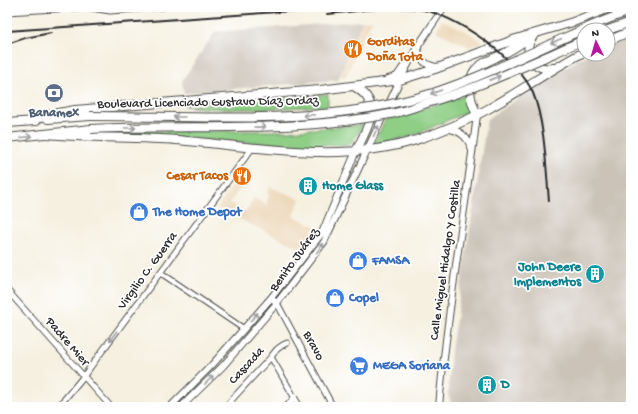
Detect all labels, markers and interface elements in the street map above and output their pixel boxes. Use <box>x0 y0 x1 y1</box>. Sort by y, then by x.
north arrow <box>576 22 616 62</box>
text: N <box>591 28 599 40</box>
place label: Gorditas Doña Tota <box>366 35 424 65</box>
restaurant icon: Gorditas Doña Tota <box>342 38 364 60</box>
one-way arrow <box>550 38 562 46</box>
one-way arrow <box>489 74 501 81</box>
bank icon: Banamex <box>43 82 65 104</box>
one-way arrow <box>430 89 443 96</box>
street label: Boulevard Licenciado Gustavo Díaz Ordaz <box>96 94 320 112</box>
place label: Banamex <box>28 106 79 121</box>
one-way arrow <box>303 111 316 118</box>
one-way arrow <box>173 113 186 121</box>
one-way arrow <box>253 123 266 131</box>
one-way arrow <box>123 124 136 132</box>
one-way arrow <box>373 126 380 138</box>
one-way arrow <box>20 133 33 140</box>
restaurant icon: Cesar Tacos <box>231 165 253 187</box>
place label: Cesar Tacos <box>165 169 229 184</box>
building icon: Home Glass <box>297 175 319 197</box>
street label: Calle Miguel Hidalgo Y Costilla <box>427 178 465 341</box>
place label: Home Glass <box>322 179 384 194</box>
shop icon: The Home Depot <box>128 201 150 223</box>
place label: The Home Depot <box>152 205 243 221</box>
street label: Benito Juárez <box>266 224 324 295</box>
street label: Virgilio C. Guerra <box>114 229 182 313</box>
one-way arrow <box>316 243 324 254</box>
shop icon: FAMSA <box>347 250 369 272</box>
place label: FAMSA <box>371 254 410 269</box>
place label: John Deere Implementos <box>514 260 582 291</box>
building icon: John Deere Implementos <box>584 263 606 285</box>
shop icon: Copel <box>324 287 346 309</box>
place label: Copel <box>348 291 379 307</box>
one-way arrow <box>249 312 259 322</box>
street label: Padre Mier <box>41 314 93 370</box>
street label: Bravo <box>299 328 327 363</box>
one-way arrow <box>109 330 118 341</box>
street label: Cascada <box>226 343 268 388</box>
supermarket icon: MEGA Soriana <box>348 355 370 377</box>
place label: MEGA Soriana <box>373 359 451 374</box>
building icon: D <box>476 374 498 396</box>
one-way arrow <box>204 375 214 385</box>
place label: D <box>500 378 510 393</box>

